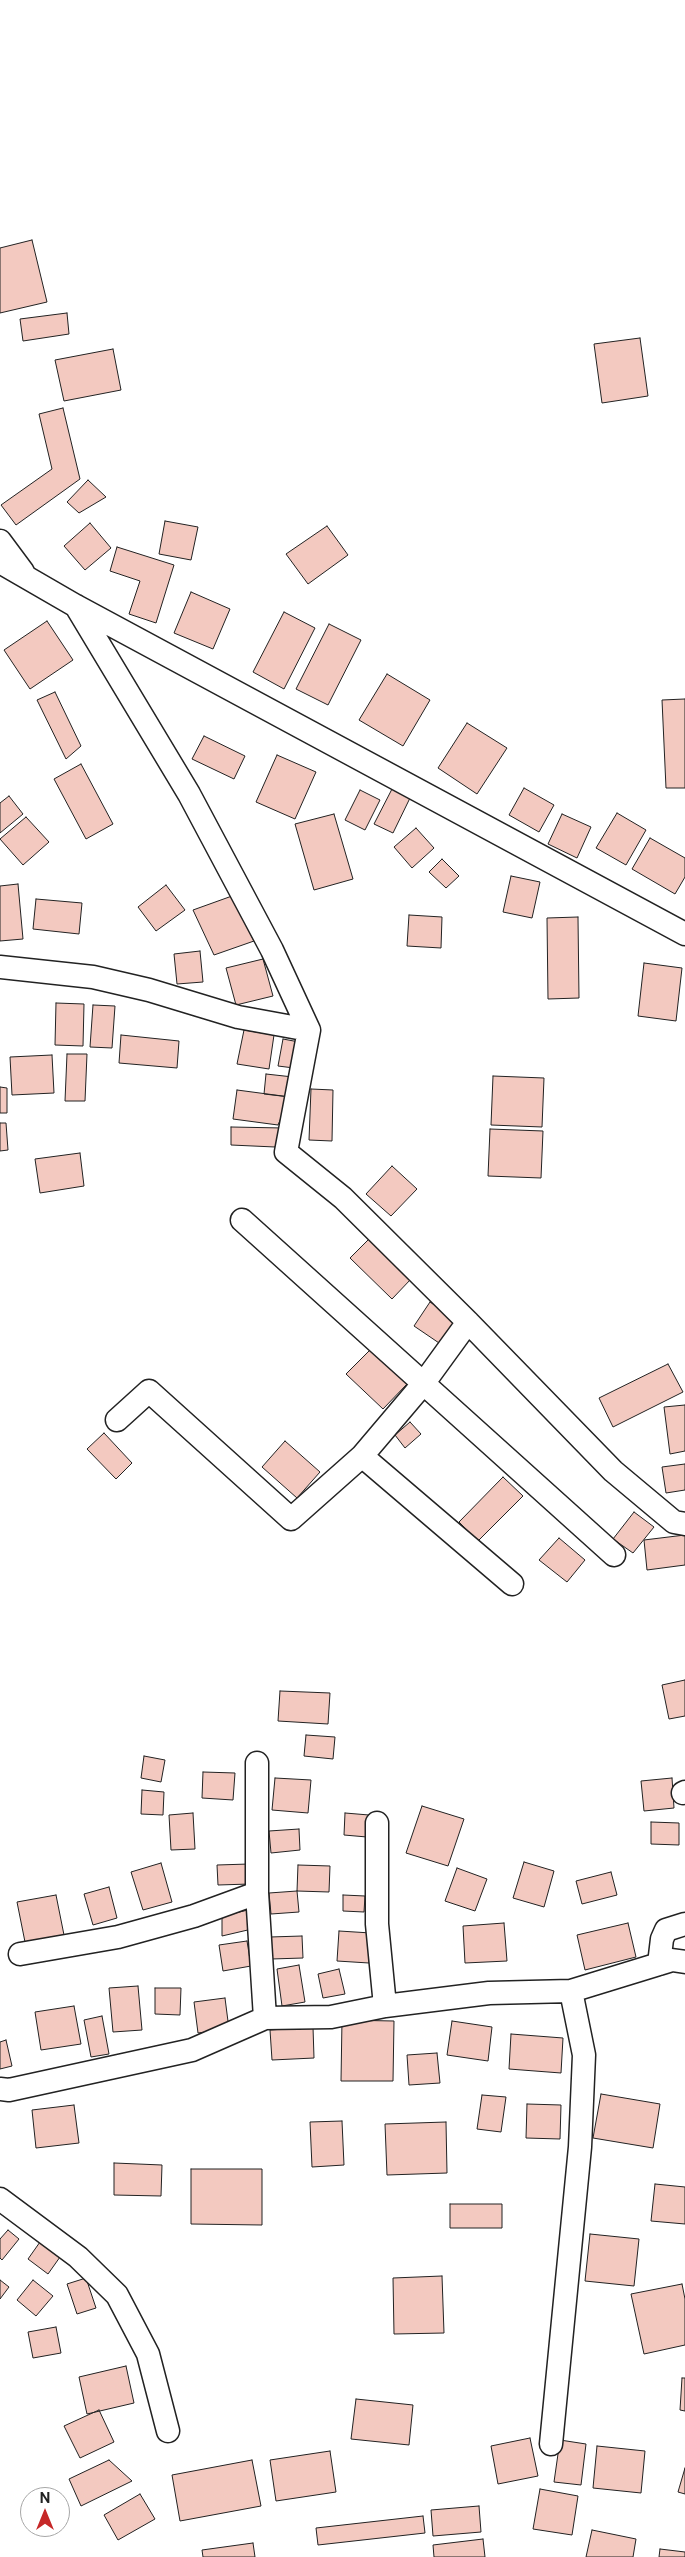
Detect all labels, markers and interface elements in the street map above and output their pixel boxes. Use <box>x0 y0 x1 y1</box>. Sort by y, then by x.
north arrow <box>20 2487 70 2537</box>
text: N <box>40 2490 50 2506</box>

